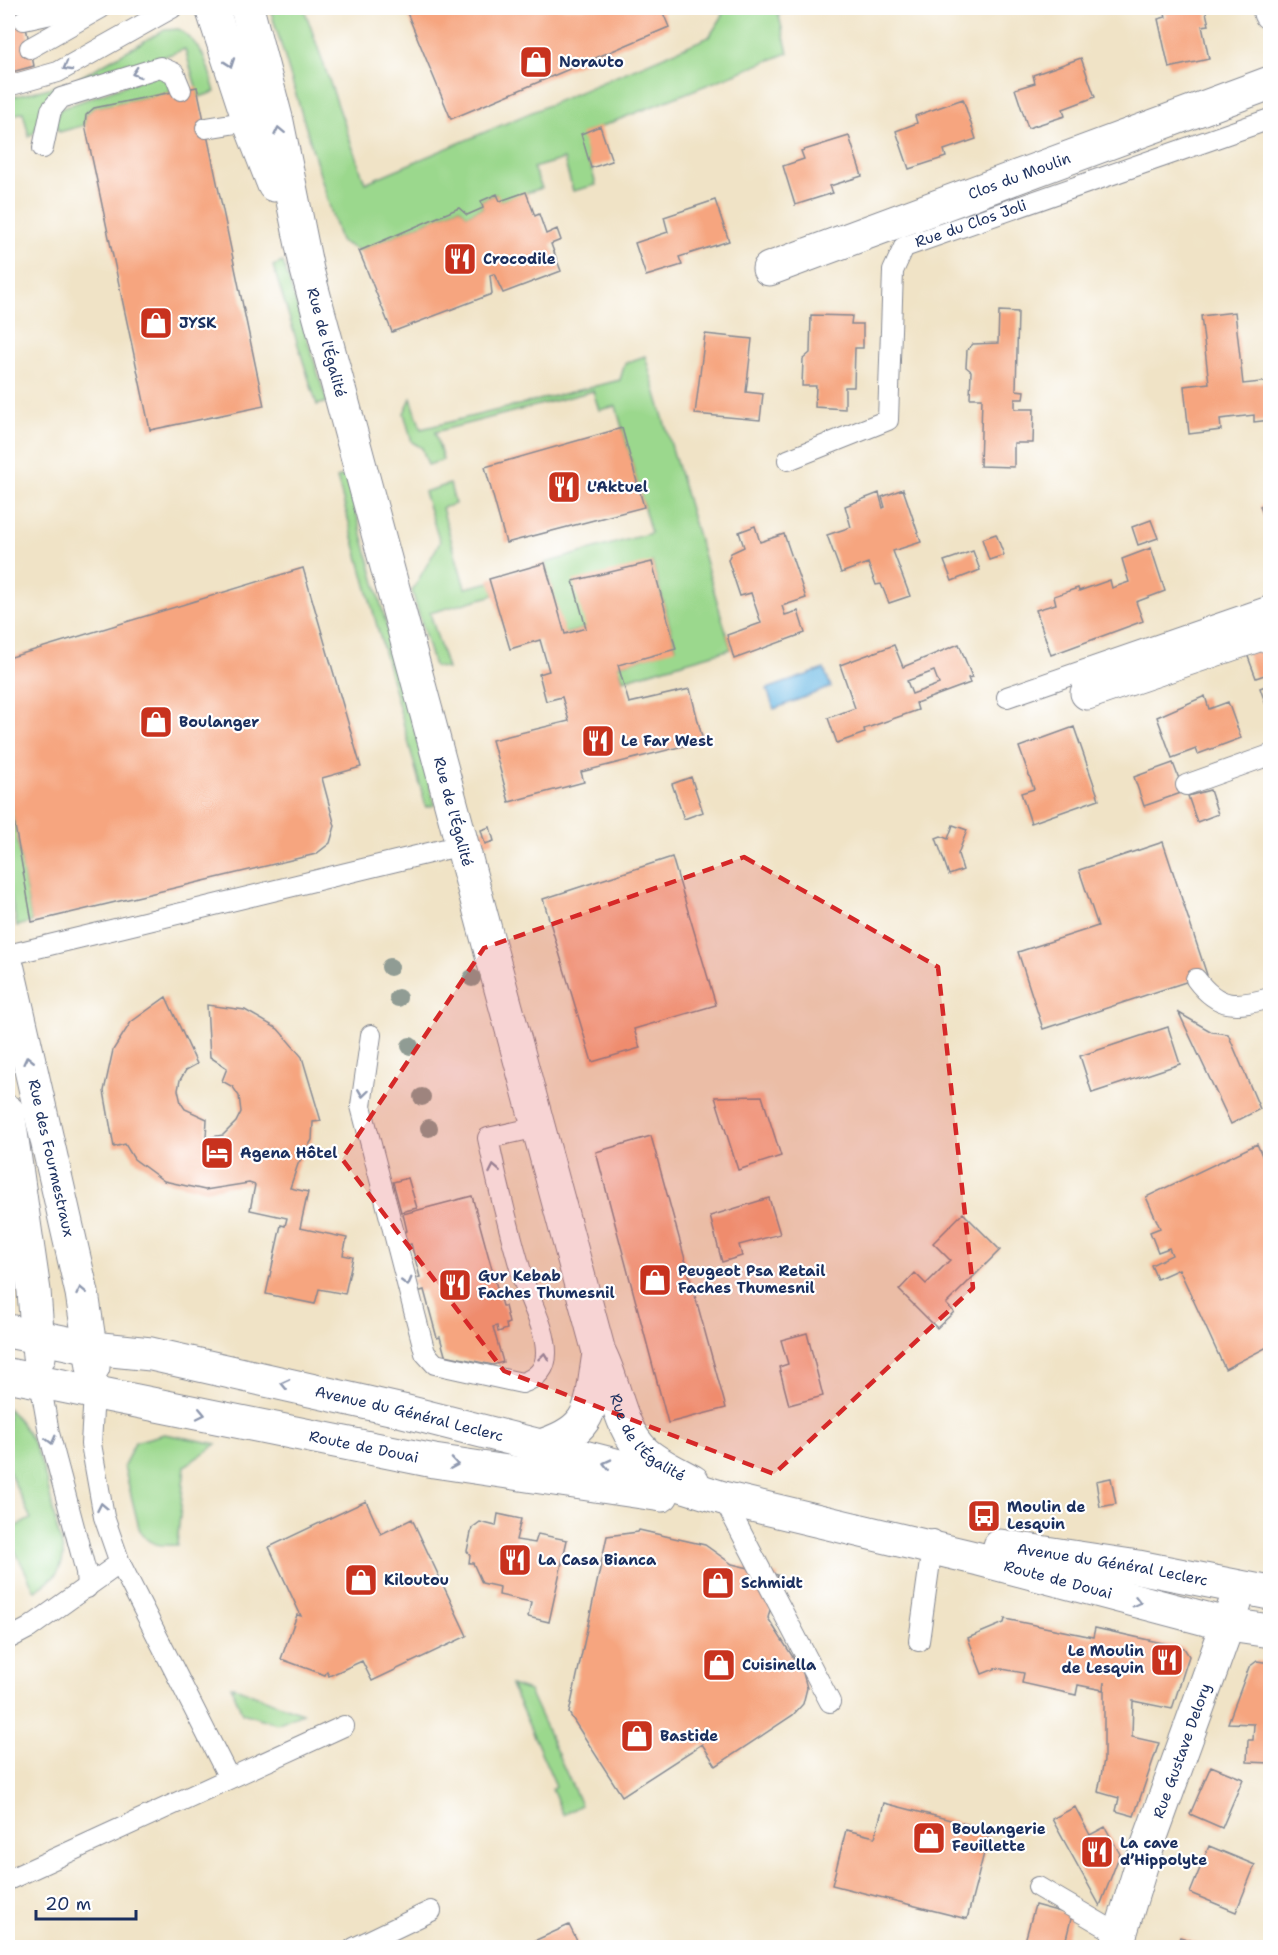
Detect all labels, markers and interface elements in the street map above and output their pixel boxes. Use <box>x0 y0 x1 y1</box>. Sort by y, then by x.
shop icon: Norauto <box>518 44 554 80</box>
place label: Norauto <box>559 52 624 72</box>
one-way arrow <box>222 57 235 68</box>
one-way arrow <box>62 60 73 71</box>
one-way arrow <box>132 66 142 78</box>
one-way arrow <box>273 126 286 136</box>
street label: Clos du Moulin <box>965 148 1073 204</box>
street label: Rue du Clos Joli <box>912 195 1029 252</box>
restaurant icon: Crocodile <box>442 241 478 277</box>
place label: Crocodile <box>483 249 556 269</box>
street label: Rue de l'Égalité <box>302 285 351 400</box>
shop icon: JYSK <box>138 305 174 341</box>
place label: JYSK <box>179 313 217 333</box>
restaurant icon: L'Aktuel <box>546 469 582 505</box>
place label: L'Aktuel <box>587 477 648 497</box>
shop icon: Boulanger <box>138 704 174 740</box>
place label: Boulanger <box>179 712 259 732</box>
restaurant icon: Le Far West <box>580 723 616 759</box>
place label: Le Far West <box>621 731 713 751</box>
street label: Rue de l'Égalité <box>429 755 478 869</box>
one-way arrow <box>22 1055 35 1065</box>
street label: Rue des Fourmestraux <box>24 1077 79 1239</box>
one-way arrow <box>357 1088 370 1098</box>
hotel icon: Agena Hôtel <box>199 1135 235 1171</box>
place label: Agena Hôtel <box>240 1143 338 1163</box>
one-way arrow <box>488 1165 501 1175</box>
place label: Peugeot Psa Retail Faches Thumesnil <box>678 1261 825 1298</box>
shop icon: Peugeot Psa Retail Faches Thumesnil <box>637 1262 673 1298</box>
place label: Gur Kebab Faches Thumesnil <box>478 1266 615 1303</box>
restaurant icon: Gur Kebab Faches Thumesnil <box>437 1267 473 1303</box>
one-way arrow <box>399 1277 412 1287</box>
one-way arrow <box>76 1286 89 1296</box>
one-way arrow <box>537 1352 550 1361</box>
one-way arrow <box>280 1379 290 1392</box>
street label: Avenue du Général Leclerc <box>313 1381 506 1446</box>
street label: Rue de l'Égalité <box>605 1391 689 1486</box>
one-way arrow <box>196 1407 206 1420</box>
street label: Route de Douai <box>307 1426 420 1468</box>
one-way arrow <box>43 1435 56 1445</box>
one-way arrow <box>450 1458 459 1470</box>
one-way arrow <box>602 1458 612 1471</box>
place label: Moulin de Lesquin <box>1007 1497 1085 1534</box>
bus stop icon: Moulin de Lesquin <box>966 1498 1002 1534</box>
one-way arrow <box>96 1502 109 1512</box>
street label: Avenue du Général Leclerc <box>1016 1539 1210 1591</box>
restaurant icon: La Casa Bianca <box>497 1542 533 1578</box>
place label: La Casa Bianca <box>538 1550 657 1570</box>
street label: Route de Douai <box>1002 1556 1114 1604</box>
shop icon: Kiloutou <box>343 1562 379 1598</box>
shop icon: Schmidt <box>700 1565 736 1601</box>
place label: Kiloutou <box>384 1570 449 1590</box>
place label: Schmidt <box>741 1573 803 1593</box>
one-way arrow <box>1132 1594 1142 1607</box>
place label: Le Moulin de Lesquin <box>1062 1641 1144 1678</box>
restaurant icon: Le Moulin de Lesquin <box>1149 1642 1185 1678</box>
shop icon: Cuisinella <box>701 1647 737 1683</box>
place label: Cuisinella <box>742 1655 817 1675</box>
street label: Rue Gustave Delory <box>1148 1680 1216 1821</box>
shop icon: Bastide <box>619 1718 655 1754</box>
place label: Bastide <box>660 1726 718 1746</box>
place label: Boulangerie Feuillette <box>952 1819 1046 1856</box>
shop icon: Boulangerie Feuillette <box>911 1820 947 1856</box>
place label: La cave d’Hippolyte <box>1120 1833 1207 1870</box>
restaurant icon: La cave d’Hippolyte <box>1079 1834 1115 1870</box>
scale bar <box>36 1883 136 1921</box>
text: 20 m <box>45 1892 91 1916</box>

